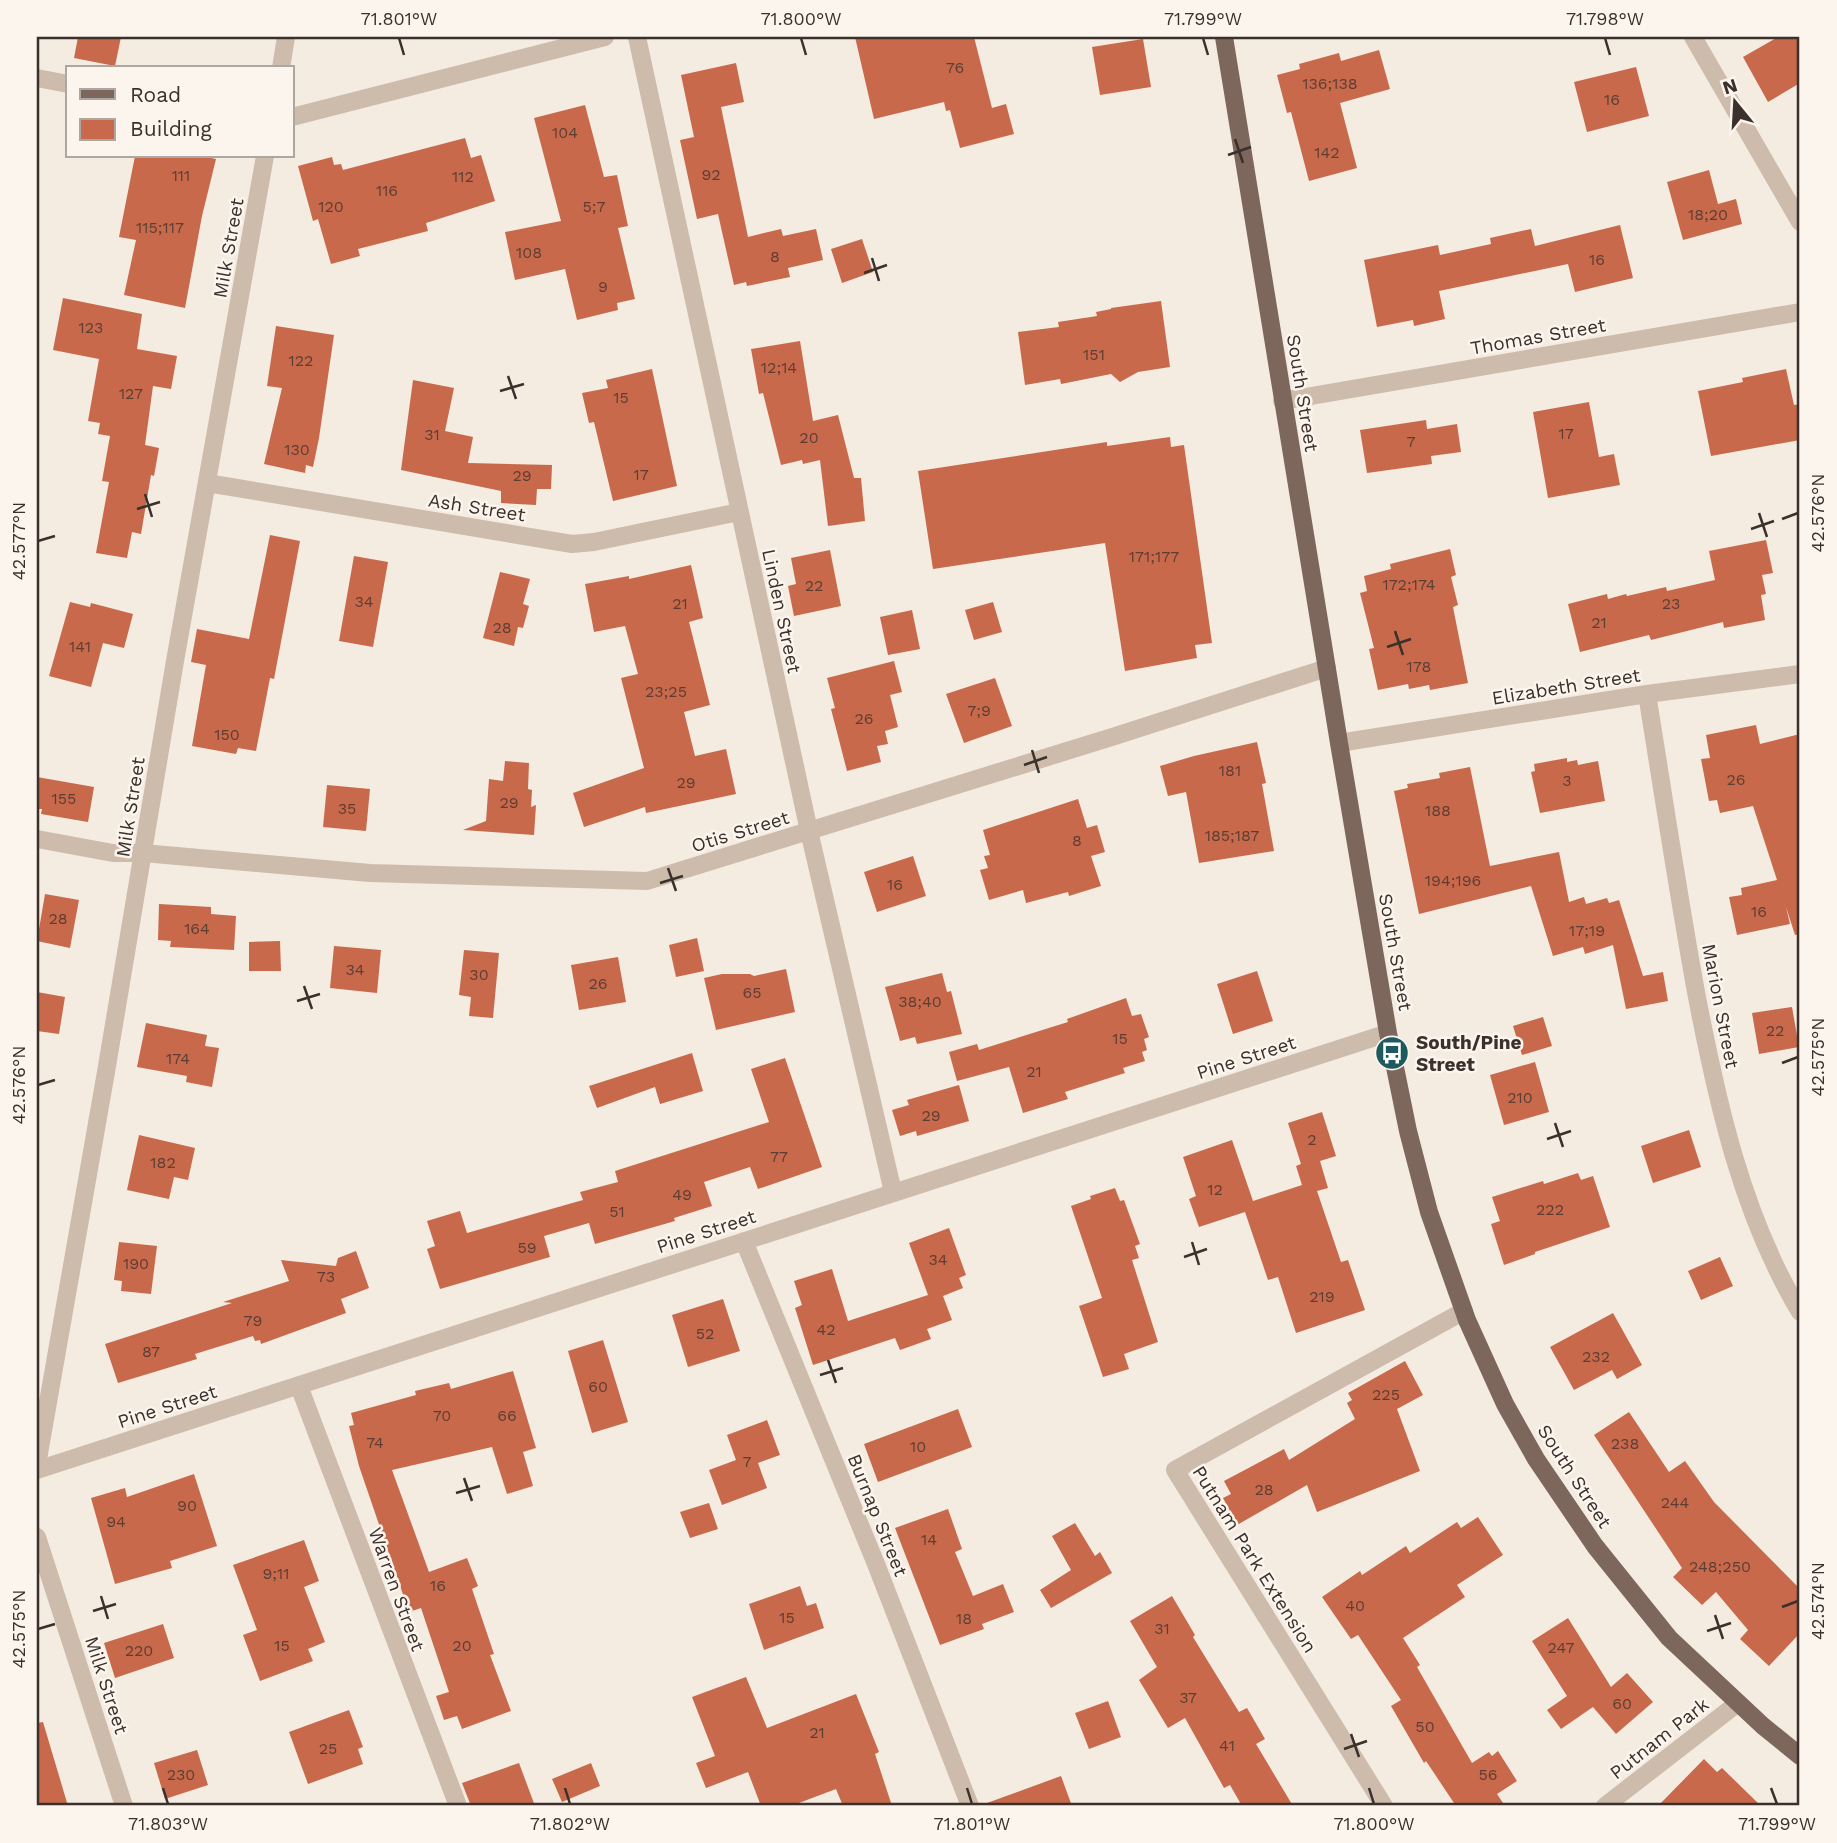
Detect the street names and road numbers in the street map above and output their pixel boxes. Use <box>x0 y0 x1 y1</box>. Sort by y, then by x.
street label: Milk Street <box>208 196 249 300</box>
street label: Thomas Street <box>1469 313 1607 360</box>
street label: South Street <box>1282 333 1323 454</box>
street label: Ash Street <box>427 488 527 527</box>
street label: Linden Street <box>757 547 806 675</box>
street label: Elizabeth Street <box>1490 663 1642 710</box>
street label: Milk Street <box>111 755 150 859</box>
street label: Otis Street <box>689 806 792 857</box>
street label: South Street <box>1374 892 1417 1013</box>
street label: Marion Street <box>1697 942 1744 1070</box>
street label: Pine Street <box>1194 1031 1299 1084</box>
street label: Pine Street <box>654 1205 759 1258</box>
street label: Pine Street <box>115 1380 220 1433</box>
street label: South Street <box>1533 1420 1617 1532</box>
street label: Burnap Street <box>843 1451 913 1580</box>
street label: Putnam Park Extension <box>1187 1461 1322 1657</box>
street label: Warren Street <box>364 1524 430 1654</box>
street label: Milk Street <box>80 1634 133 1737</box>
street label: Putnam Park <box>1605 1692 1714 1784</box>

